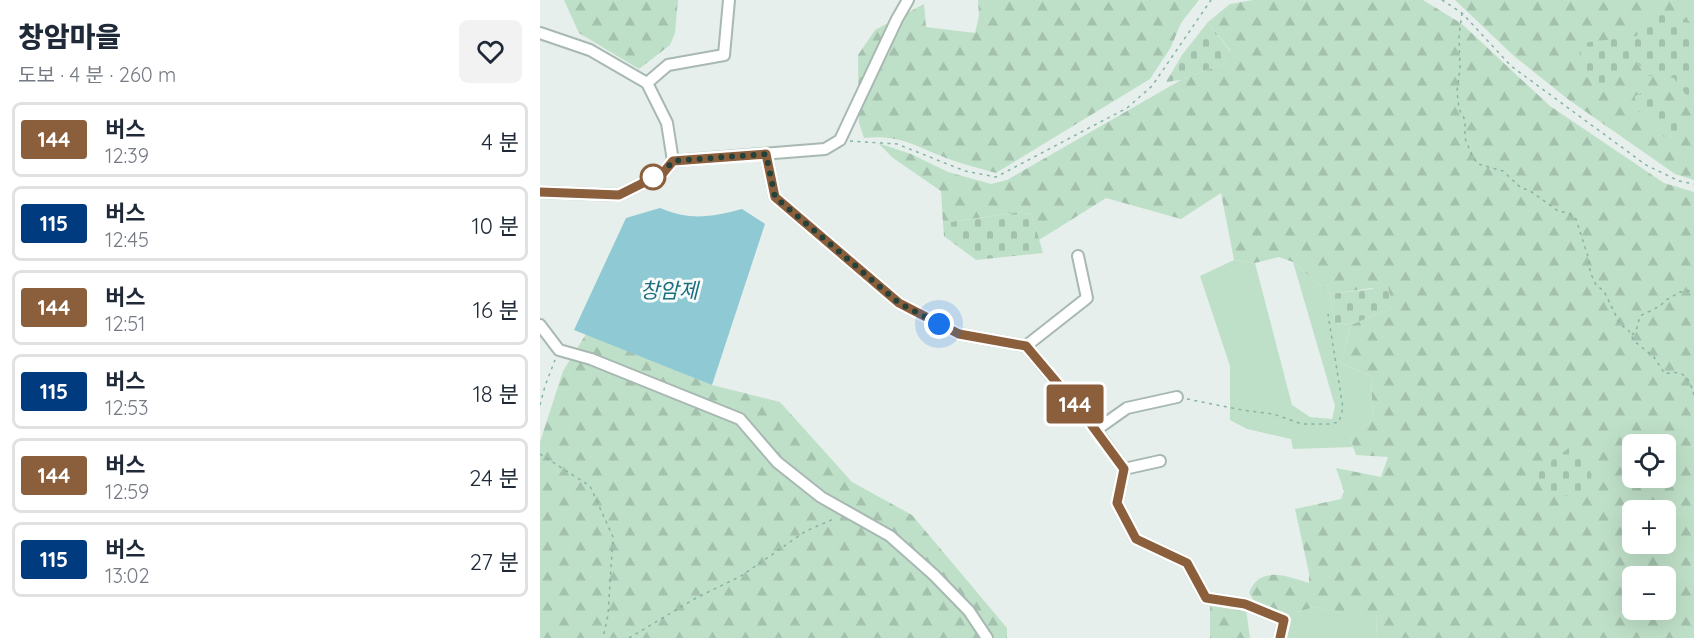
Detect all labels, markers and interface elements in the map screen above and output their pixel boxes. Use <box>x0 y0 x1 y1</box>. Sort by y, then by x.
text: 창암마을 <box>18 19 121 54</box>
button: heart <box>459 20 522 83</box>
text: 도보 · 4 분 · 260 m <box>18 62 176 87</box>
text: 버스 <box>105 115 145 143</box>
text: 144 <box>38 126 70 152</box>
text: 4 분 <box>481 128 519 156</box>
text: 12:39 <box>105 143 149 168</box>
unlabelled marker <box>640 164 666 190</box>
text: 버스 <box>105 199 145 227</box>
text: 115 <box>40 210 68 236</box>
text: 10 분 <box>472 212 519 240</box>
text: 12:45 <box>105 227 149 252</box>
water label: 창암제 <box>640 277 701 303</box>
text: 버스 <box>105 283 145 311</box>
text: 144 <box>38 294 70 320</box>
text: 16 분 <box>473 296 519 324</box>
your location <box>924 309 954 339</box>
text: 12:51 <box>105 311 146 336</box>
text: 버스 <box>105 367 145 395</box>
text: 115 <box>40 378 68 404</box>
text: 18 분 <box>473 380 519 408</box>
line badge: 144 <box>1040 384 1110 424</box>
text: 144 <box>1059 391 1091 417</box>
text: 12:53 <box>105 395 149 420</box>
map controls <box>1622 434 1676 620</box>
button: locate <box>1622 434 1676 488</box>
text: 버스 <box>105 451 145 479</box>
text: 144 <box>38 462 70 488</box>
text: 24 분 <box>469 464 519 492</box>
text: 12:59 <box>105 479 149 504</box>
button: + <box>1622 500 1676 554</box>
text: 버스 <box>105 535 145 563</box>
text: 115 <box>40 546 68 572</box>
text: 27 분 <box>470 548 519 576</box>
text: 13:02 <box>105 563 150 588</box>
button: − <box>1622 566 1676 620</box>

